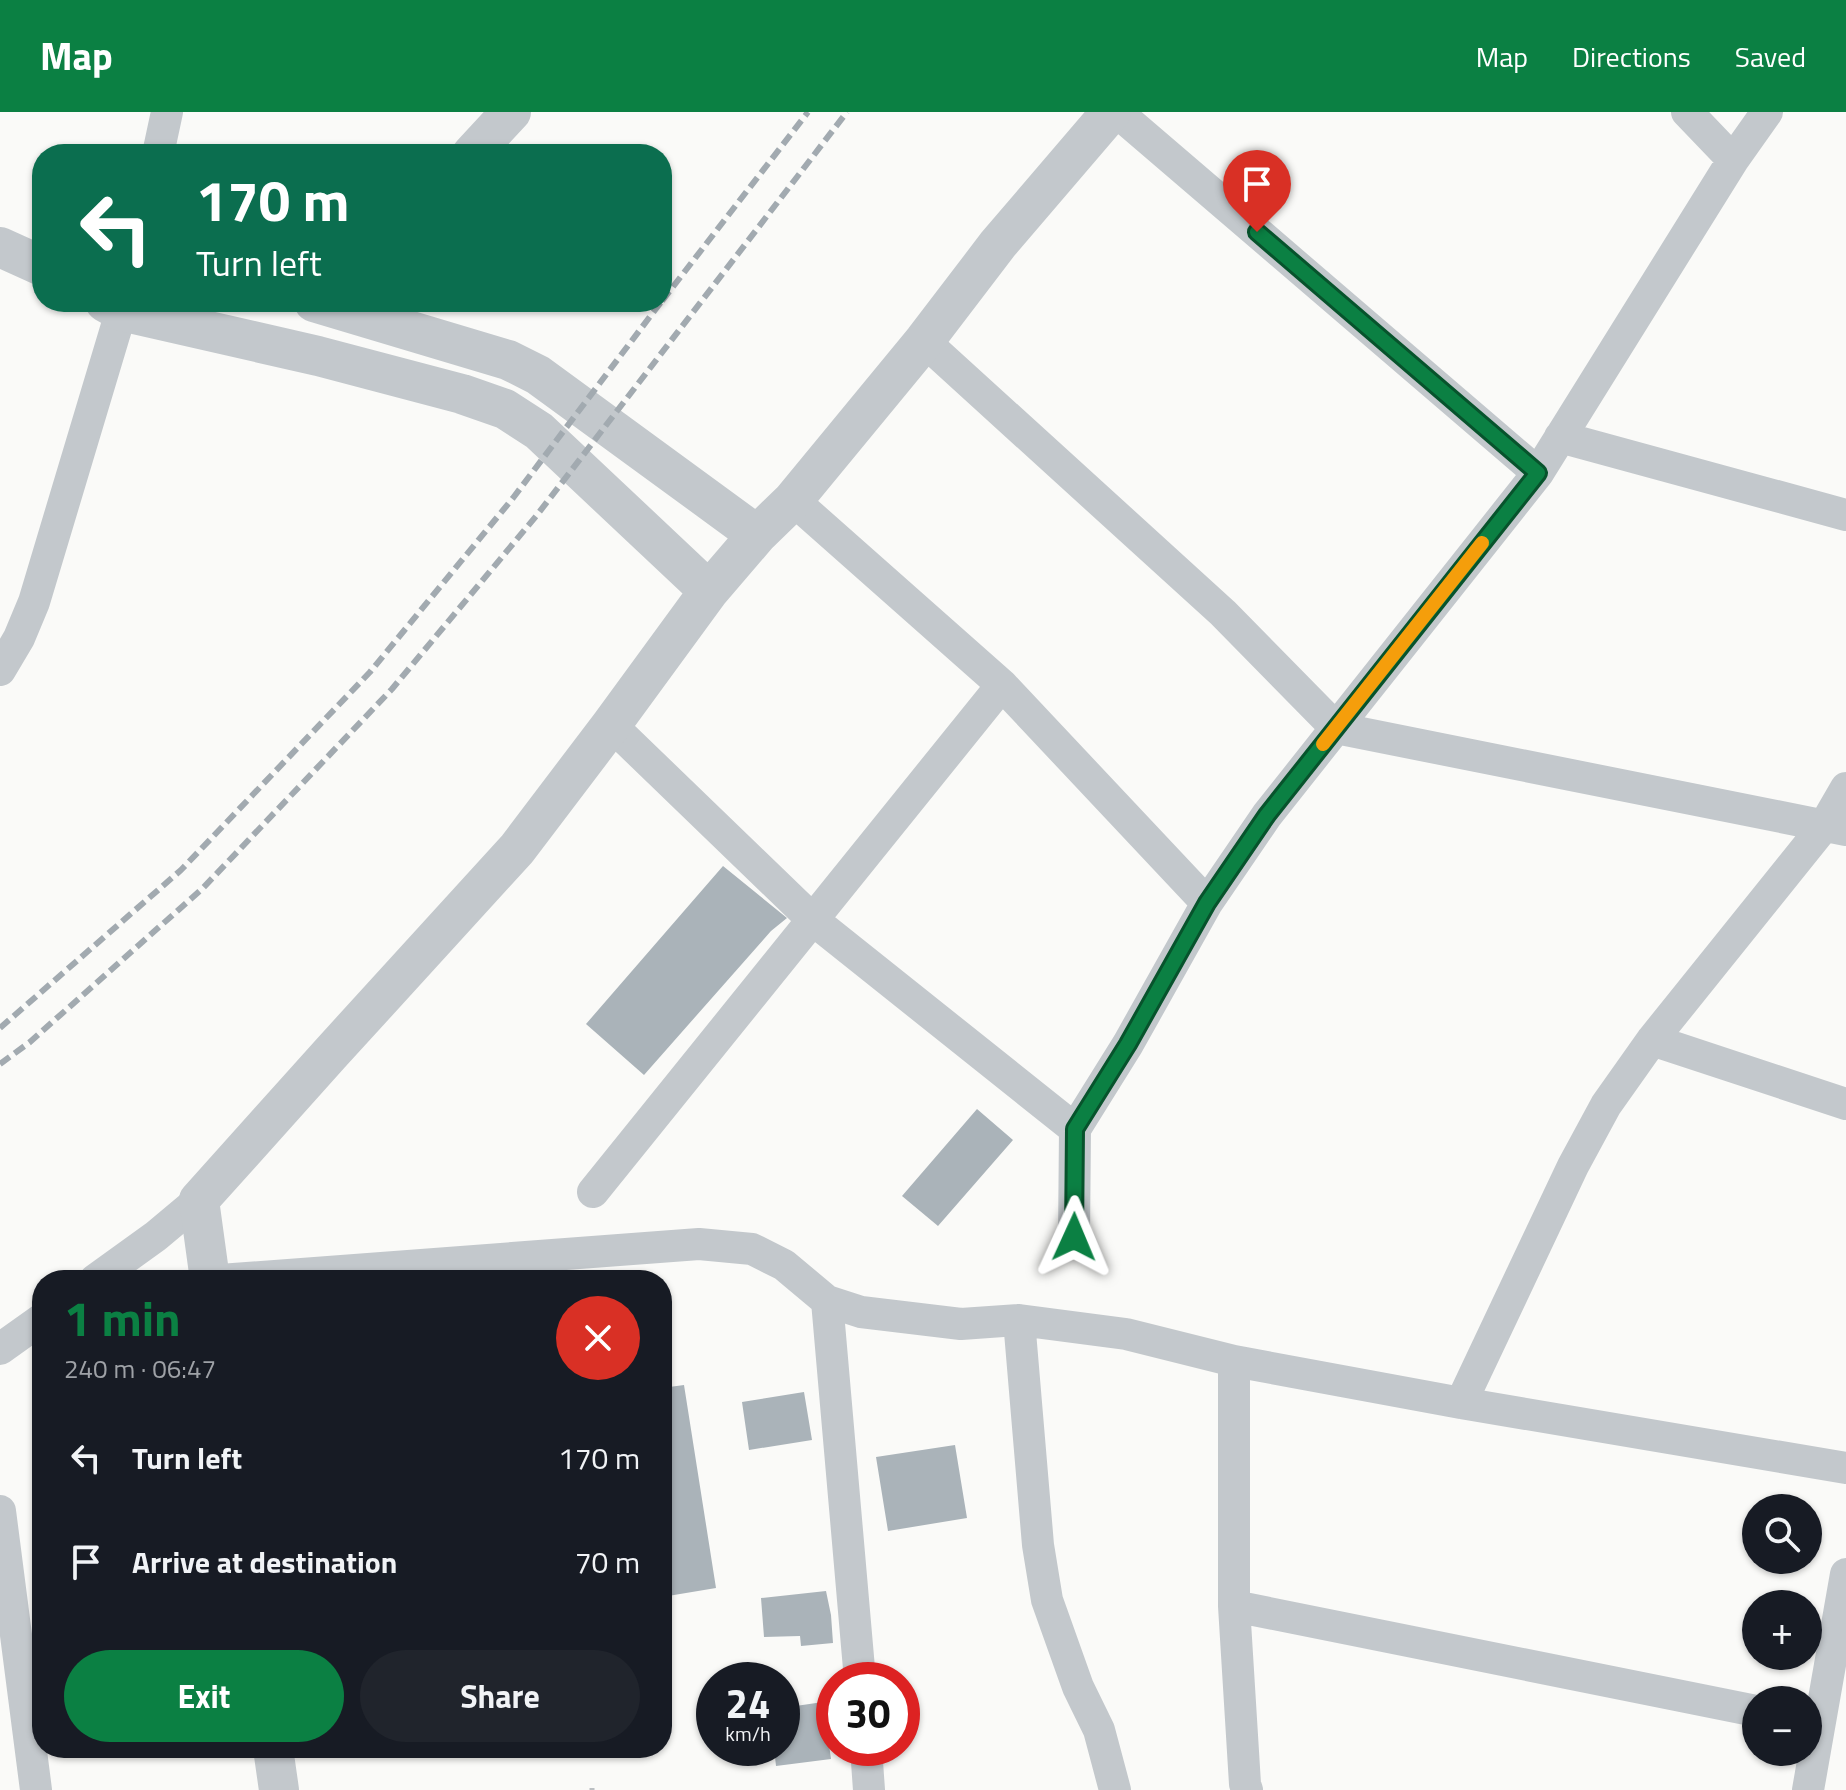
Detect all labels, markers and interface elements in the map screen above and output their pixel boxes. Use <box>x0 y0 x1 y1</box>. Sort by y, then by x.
text: Map <box>40 27 113 85</box>
text: Map <box>1476 35 1528 78</box>
text: Directions <box>1572 35 1691 78</box>
text: Saved <box>1735 35 1806 78</box>
pin <box>1223 150 1291 232</box>
text: 170 m <box>196 158 349 243</box>
icon: arrive <box>1235 162 1279 206</box>
icon: left <box>64 176 168 280</box>
text: Turn left <box>196 235 322 290</box>
position arrow <box>1032 1195 1116 1279</box>
text: 1 min <box>64 1282 181 1355</box>
button: close <box>556 1296 640 1380</box>
text: 240 m · 06:47 <box>64 1349 216 1388</box>
text: Turn left <box>132 1435 242 1481</box>
text: 170 m <box>558 1435 640 1481</box>
icon: left <box>64 1436 108 1480</box>
map controls <box>1742 1494 1822 1766</box>
button: search <box>1742 1494 1822 1574</box>
text: Arrive at destination <box>132 1539 397 1585</box>
text: 70 m <box>575 1539 640 1585</box>
icon: arrive <box>64 1540 108 1584</box>
button: + <box>1742 1590 1822 1670</box>
button: Exit <box>64 1650 344 1742</box>
button: Share <box>360 1650 640 1742</box>
speed limit sign: 30 <box>816 1662 920 1766</box>
text: 24 <box>726 1673 770 1734</box>
button: − <box>1742 1686 1822 1766</box>
text: km/h <box>725 1718 771 1749</box>

